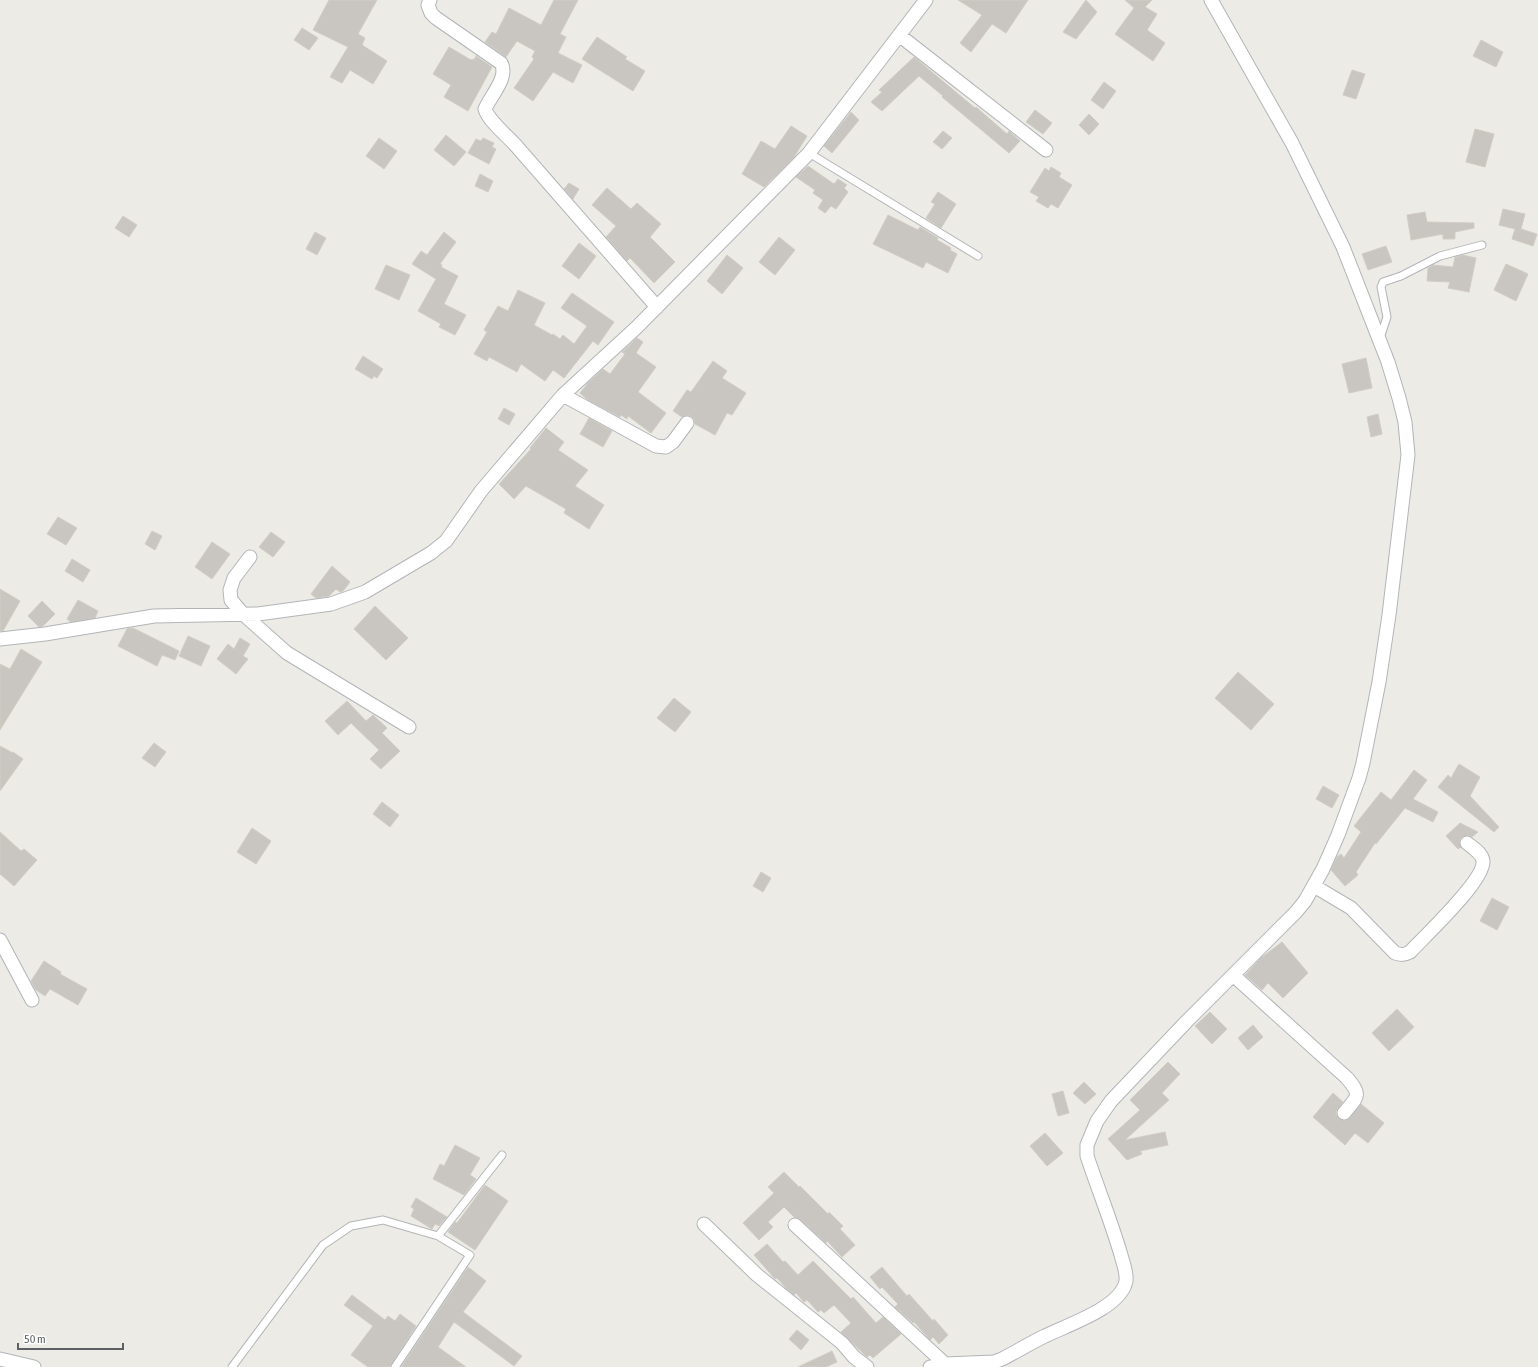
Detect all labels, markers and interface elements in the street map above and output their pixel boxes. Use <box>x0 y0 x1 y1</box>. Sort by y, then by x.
scale bar <box>18 1325 123 1351</box>
text: 50 m <box>24 1332 46 1346</box>

